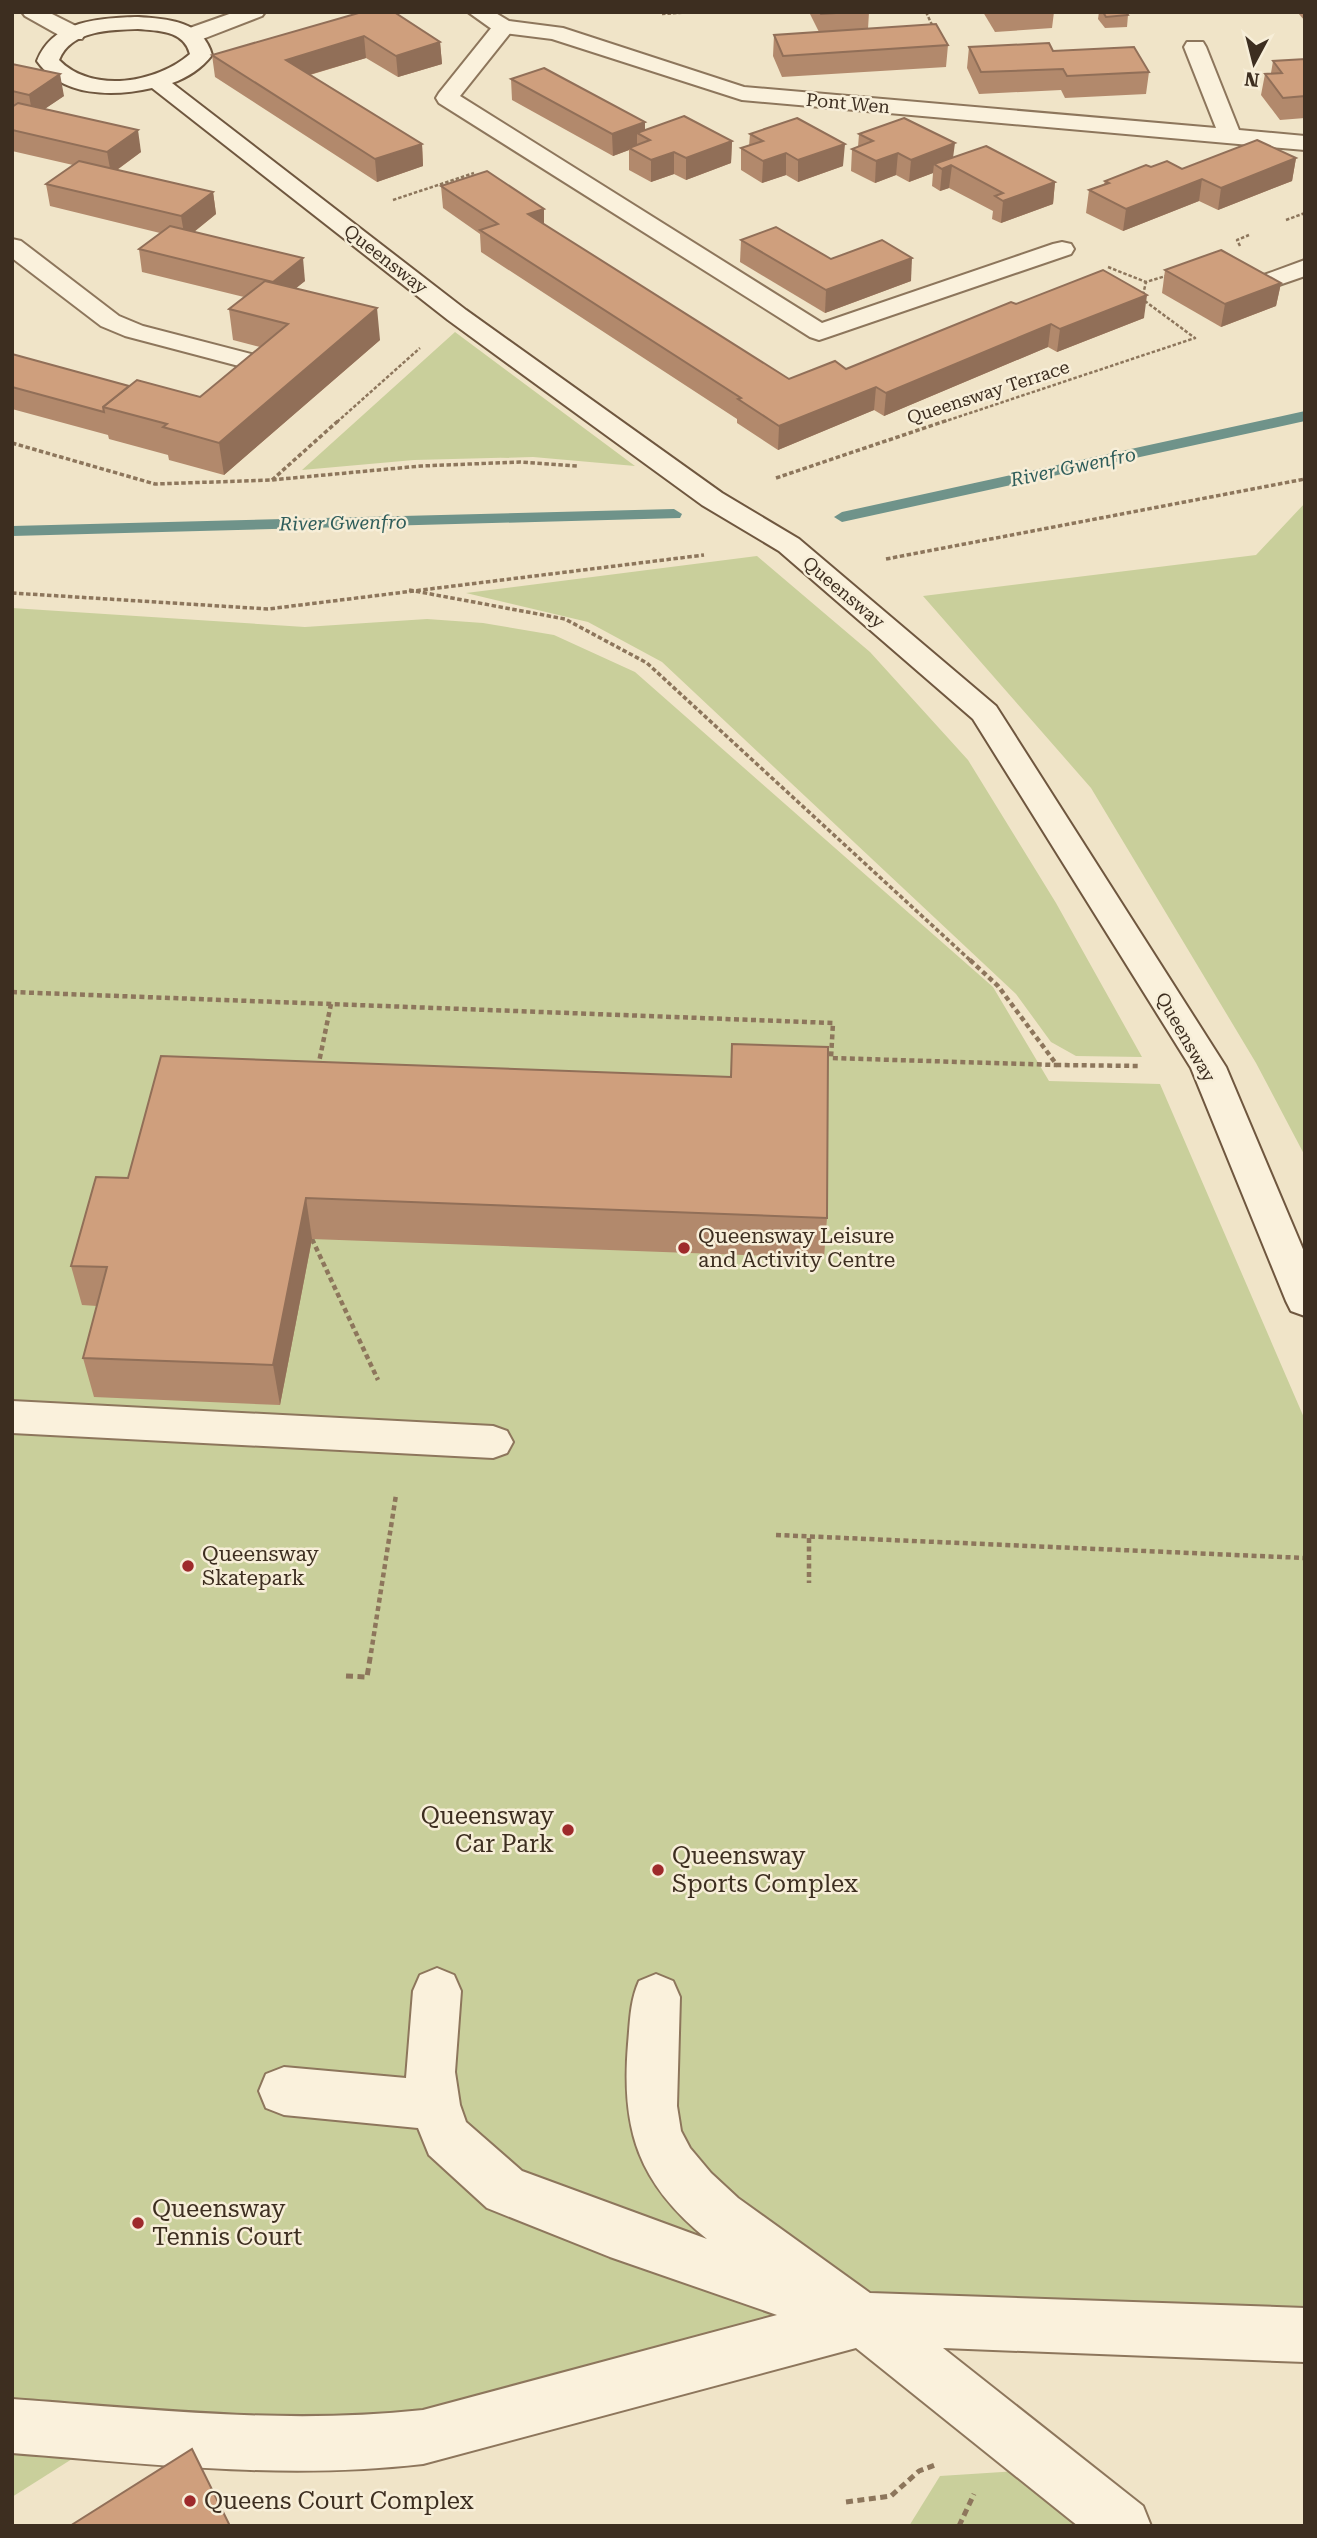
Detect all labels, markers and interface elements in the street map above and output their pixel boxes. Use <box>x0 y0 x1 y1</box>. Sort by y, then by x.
north arrow <box>1219 28 1289 98</box>
text: N <box>1243 67 1261 92</box>
street label: Pont Wen <box>805 89 891 117</box>
street label: Queensway <box>340 220 432 298</box>
street label: Queensway Terrace <box>904 356 1072 428</box>
water label: River Gwenfro <box>1007 442 1138 492</box>
water label: River Gwenfro <box>278 510 407 536</box>
street label: Queensway <box>799 552 889 632</box>
street label: Queensway <box>1152 988 1220 1086</box>
place label: Queensway Leisure and Activity Centre <box>698 1224 895 1272</box>
marker: Queensway Leisure and Activity Centre <box>676 1240 692 1256</box>
place label: Queensway Skatepark <box>202 1542 319 1590</box>
marker: Queensway Skatepark <box>180 1558 196 1574</box>
place label: Queensway Car Park <box>421 1802 555 1858</box>
marker: Queensway Car Park <box>560 1822 576 1838</box>
place label: Queensway Sports Complex <box>672 1842 858 1898</box>
marker: Queensway Sports Complex <box>650 1862 666 1878</box>
place label: Queensway Tennis Court <box>152 2195 302 2251</box>
marker: Queensway Tennis Court <box>130 2215 146 2231</box>
place label: Queens Court Complex <box>204 2487 474 2515</box>
marker: Queens Court Complex <box>182 2493 198 2509</box>

